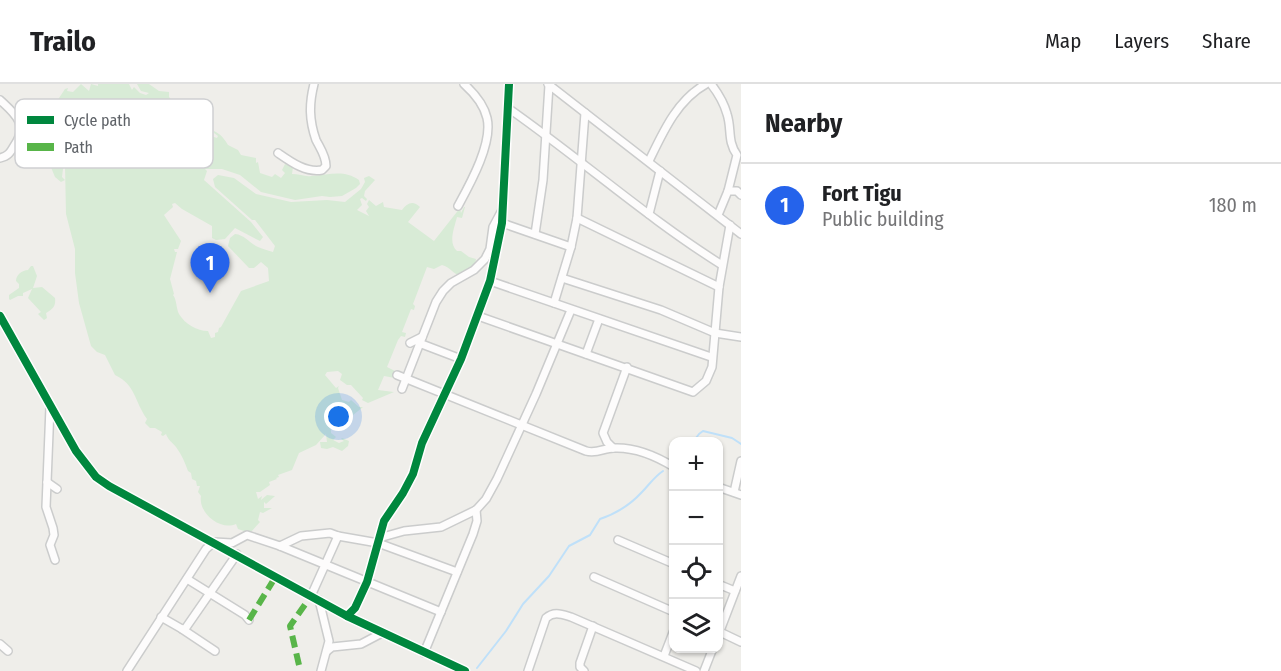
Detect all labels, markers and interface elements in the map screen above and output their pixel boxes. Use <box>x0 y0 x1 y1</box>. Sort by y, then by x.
text: Trailo <box>30 25 96 58</box>
text: Map <box>1045 28 1081 54</box>
text: Layers <box>1114 28 1169 54</box>
text: Share <box>1202 28 1251 54</box>
legend <box>15 99 213 168</box>
text: Nearby <box>765 108 842 139</box>
text: Cycle path <box>64 111 131 130</box>
text: Path <box>64 138 93 157</box>
text: Fort Tigu <box>822 180 902 207</box>
text: 1 <box>780 193 789 217</box>
text: 180 m <box>1209 193 1257 217</box>
text: Public building <box>822 207 944 231</box>
pin: 1 <box>190 244 230 293</box>
your location <box>324 402 353 431</box>
map controls <box>669 437 723 653</box>
button: + <box>669 437 723 491</box>
button: − <box>669 491 723 545</box>
button: locate <box>669 545 723 599</box>
button: layers <box>669 599 723 653</box>

